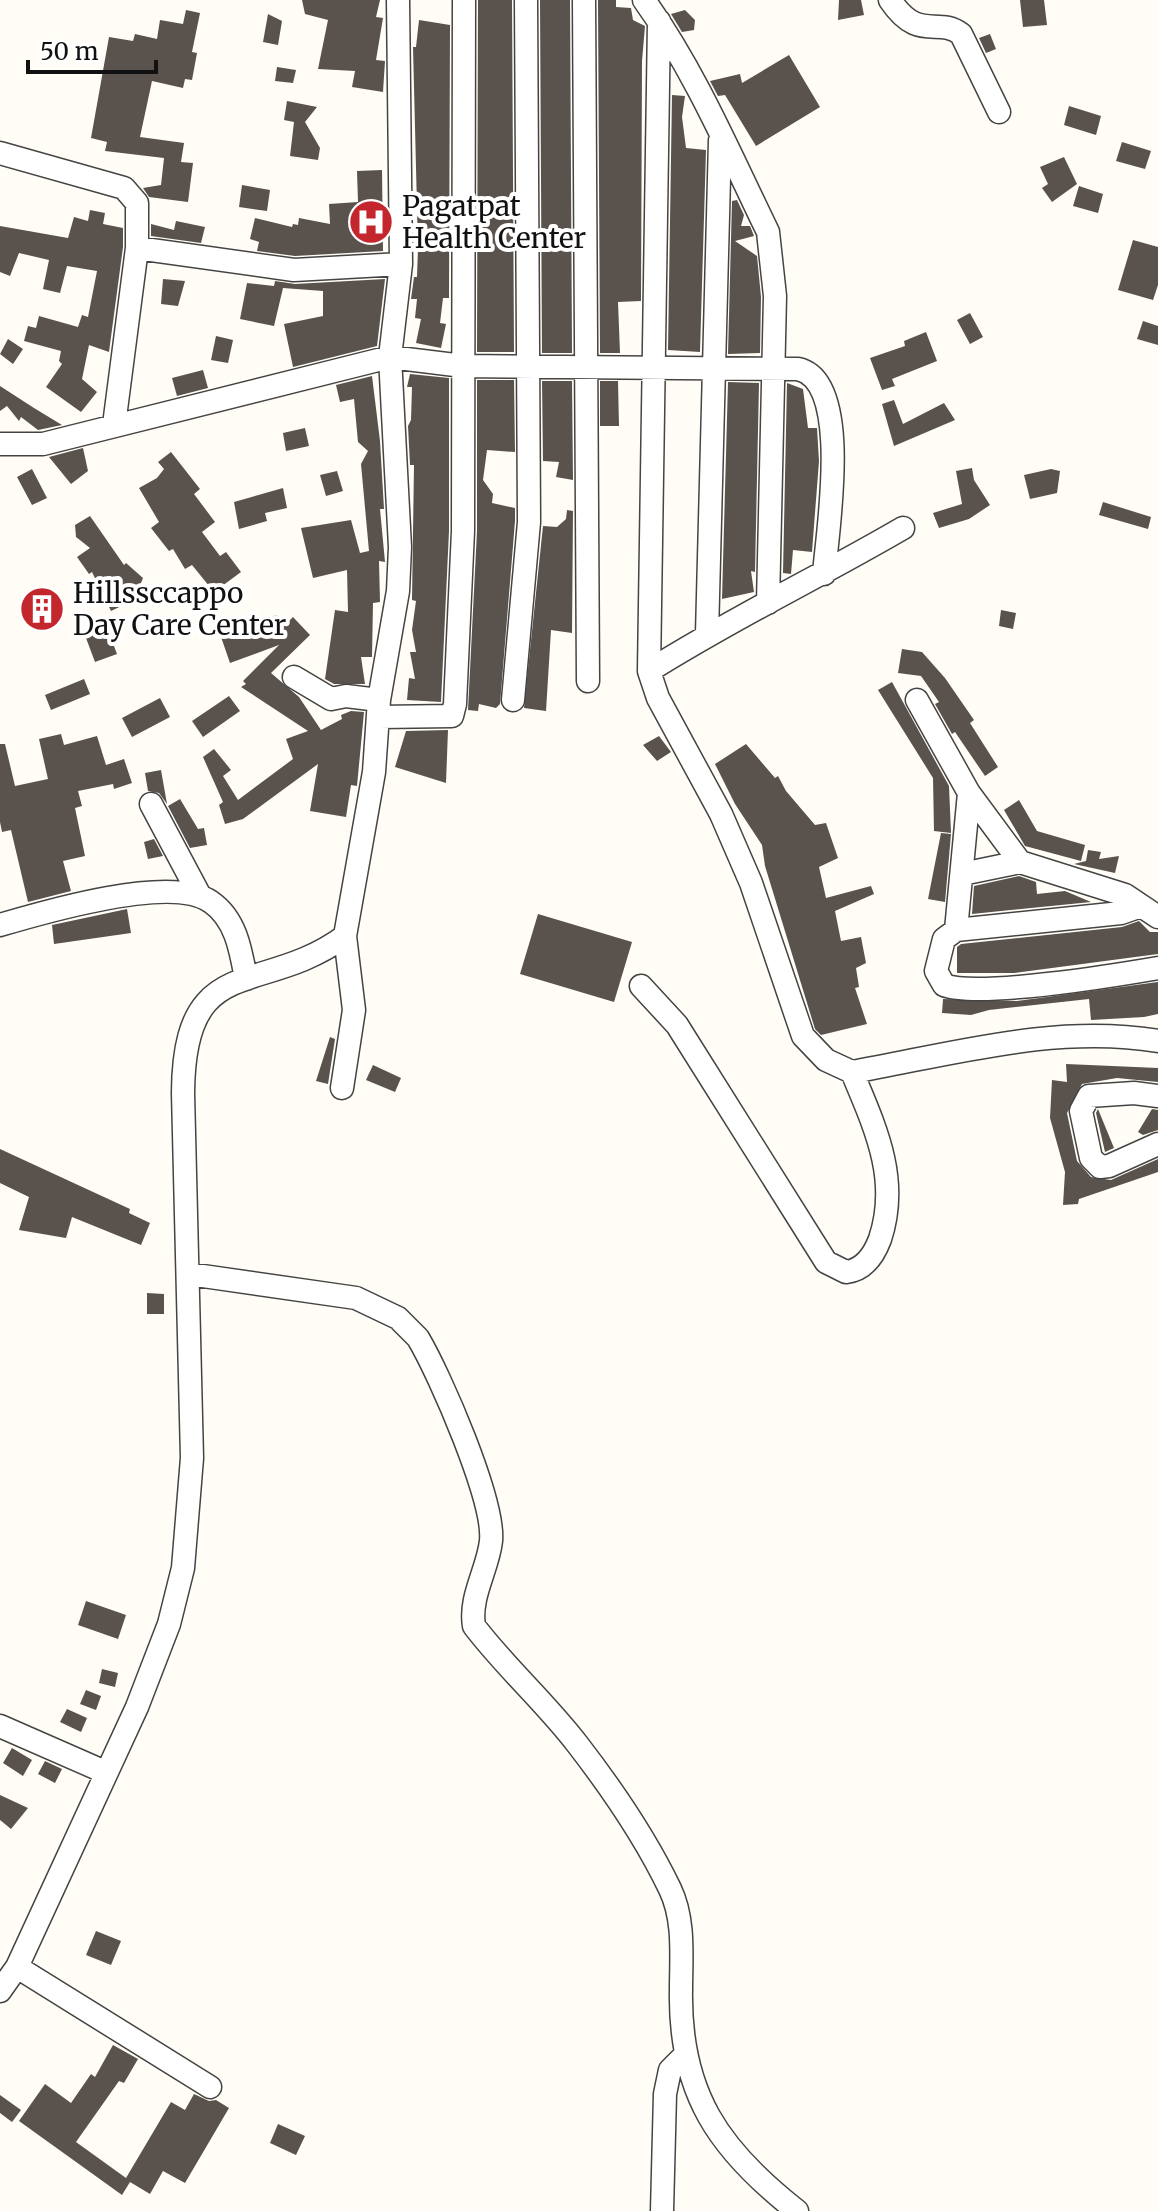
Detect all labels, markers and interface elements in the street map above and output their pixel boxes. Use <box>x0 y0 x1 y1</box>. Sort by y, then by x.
scale bar <box>28 24 156 74</box>
text: 50 m <box>40 36 99 67</box>
place label: Pagatpat Health Center <box>402 188 586 256</box>
hospital icon: Pagatpat Health Center <box>347 198 395 246</box>
place label: Hillssccappo Day Care Center <box>73 575 286 643</box>
building icon: Hillssccappo Day Care Center <box>18 585 66 633</box>

